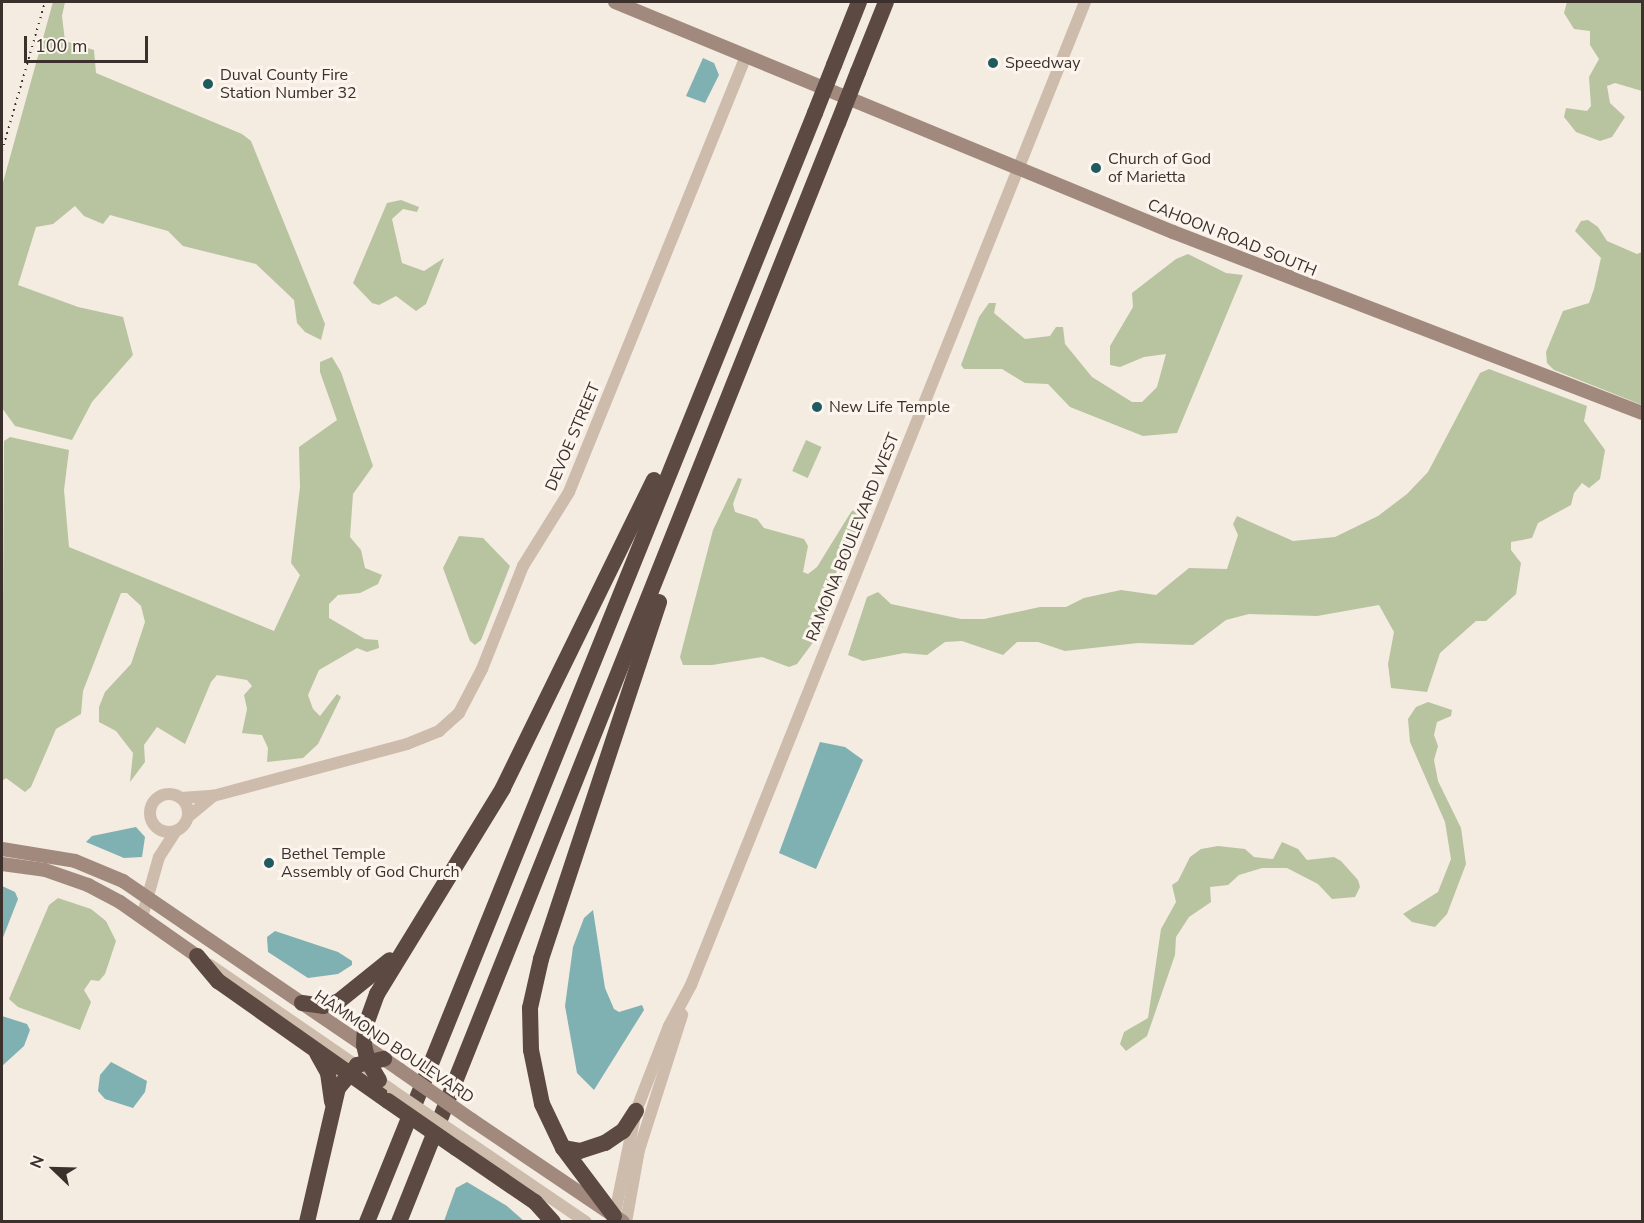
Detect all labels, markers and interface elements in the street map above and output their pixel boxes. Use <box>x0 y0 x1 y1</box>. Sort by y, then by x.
scale bar <box>27 24 152 62</box>
text: 100 m <box>35 34 87 58</box>
place label: Speedway <box>1005 53 1080 73</box>
marker: Speedway <box>986 56 1000 70</box>
place label: Duval County Fire Station Number 32 <box>220 65 357 103</box>
marker: Duval County Fire Station Number 32 <box>201 77 215 91</box>
place label: Church of God of Marietta <box>1108 149 1211 187</box>
marker: Church of God of Marietta <box>1089 161 1103 175</box>
street label: CAHOON ROAD SOUTH <box>1145 195 1319 281</box>
street label: DEVOE STREET <box>542 380 604 494</box>
place label: New Life Temple <box>829 397 950 417</box>
marker: New Life Temple <box>810 400 824 414</box>
street label: RAMONA BOULEVARD WEST <box>802 430 904 644</box>
place label: Bethel Temple Assembly of God Church <box>281 844 460 882</box>
marker: Bethel Temple Assembly of God Church <box>262 856 276 870</box>
street label: HAMMOND BOULEVARD <box>311 986 477 1108</box>
north arrow <box>24 1139 84 1199</box>
text: N <box>25 1152 50 1172</box>

